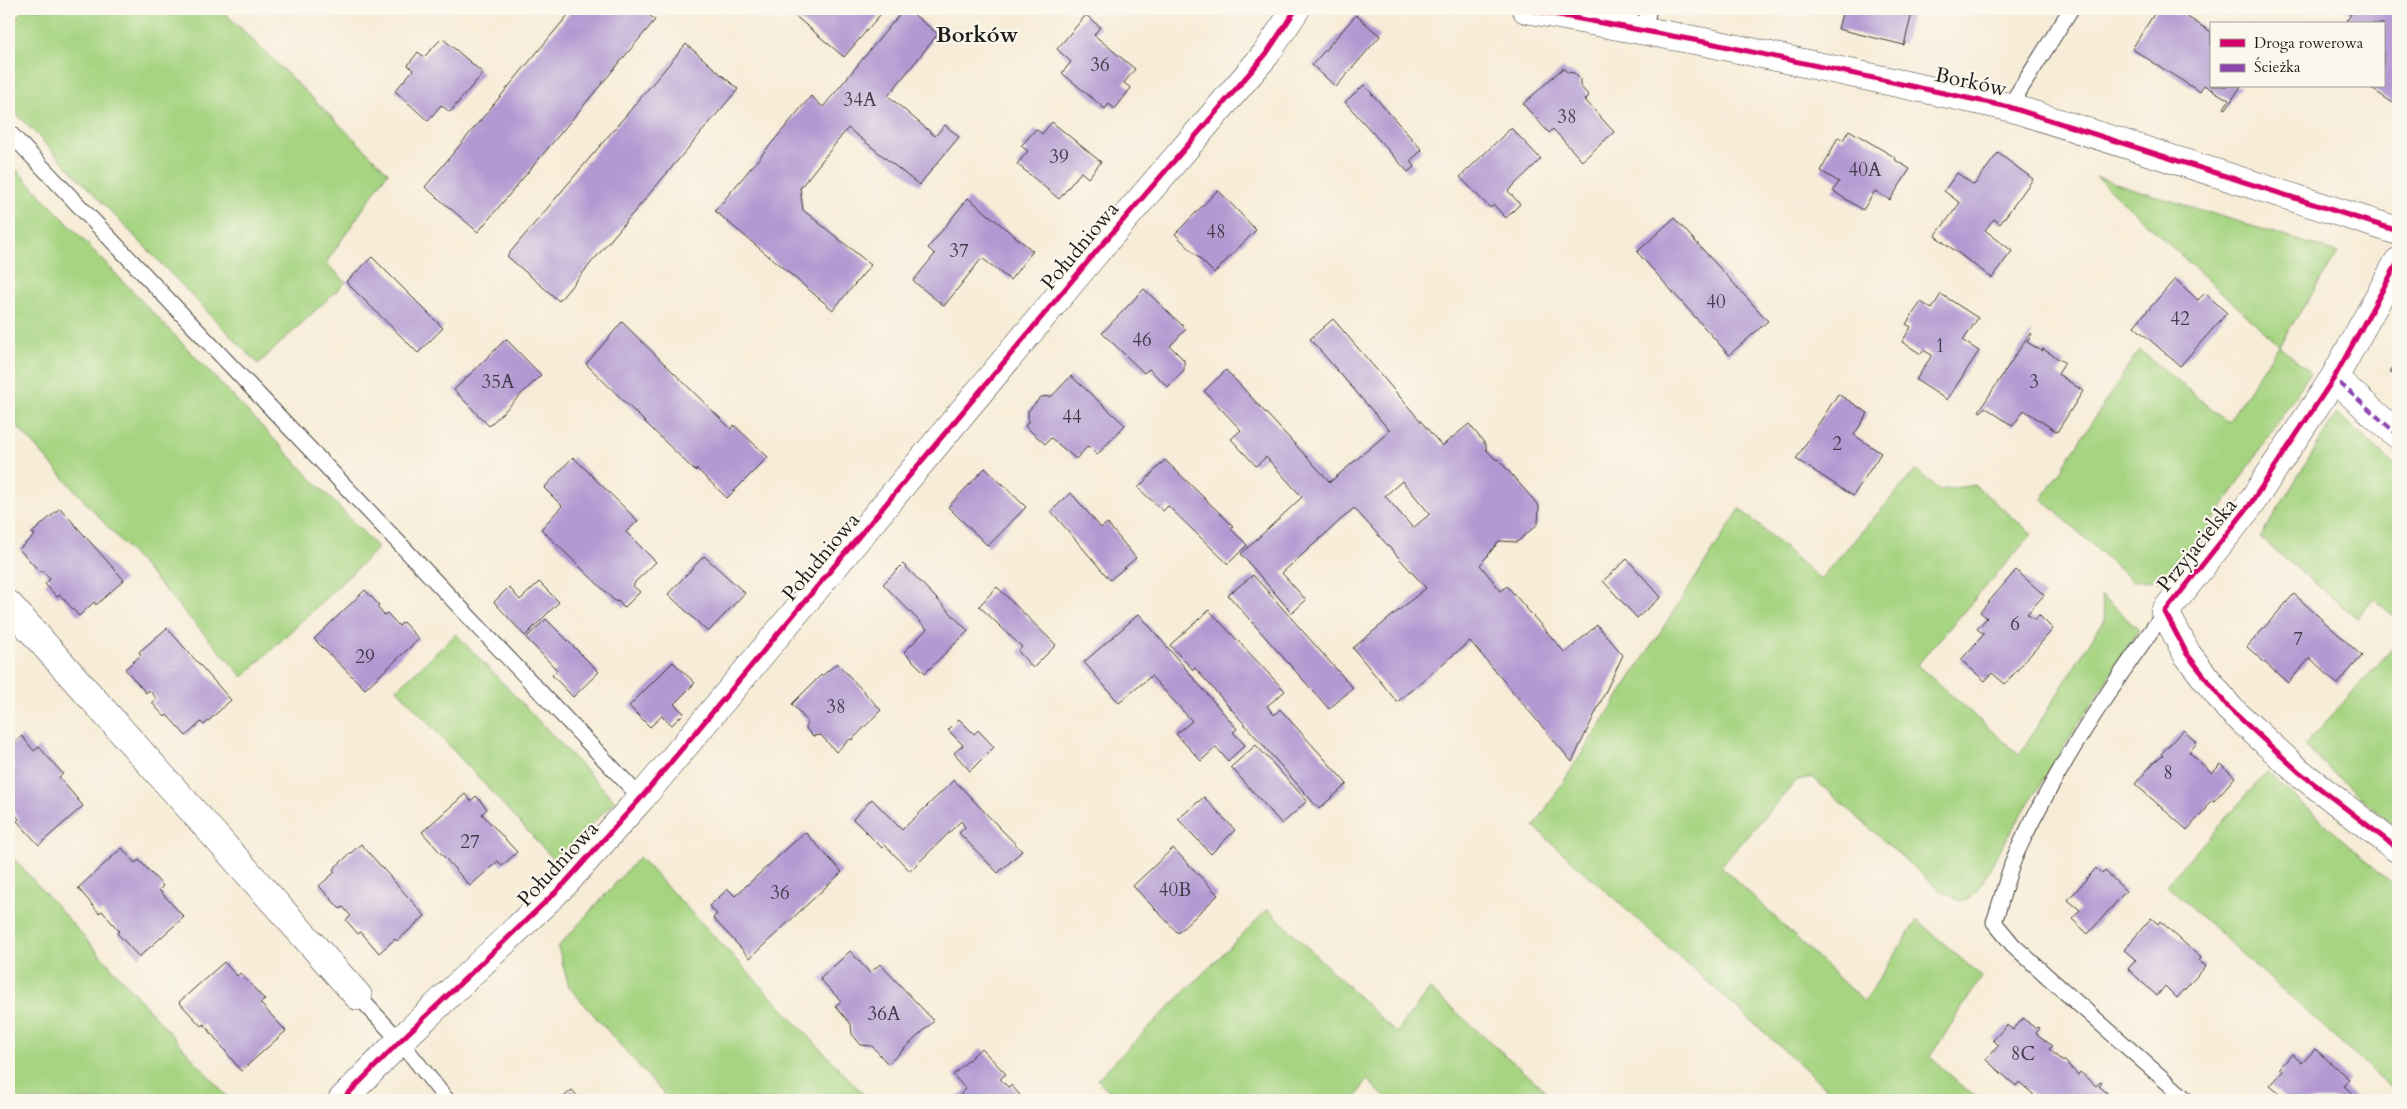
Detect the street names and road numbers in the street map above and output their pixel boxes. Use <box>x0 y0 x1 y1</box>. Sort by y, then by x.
street label: Borków <box>1932 60 2010 104</box>
street label: Południowa <box>1034 196 1126 296</box>
street label: Przyjacielska <box>2150 492 2244 598</box>
street label: Południowa <box>775 507 867 607</box>
street label: Południowa <box>511 815 605 913</box>

